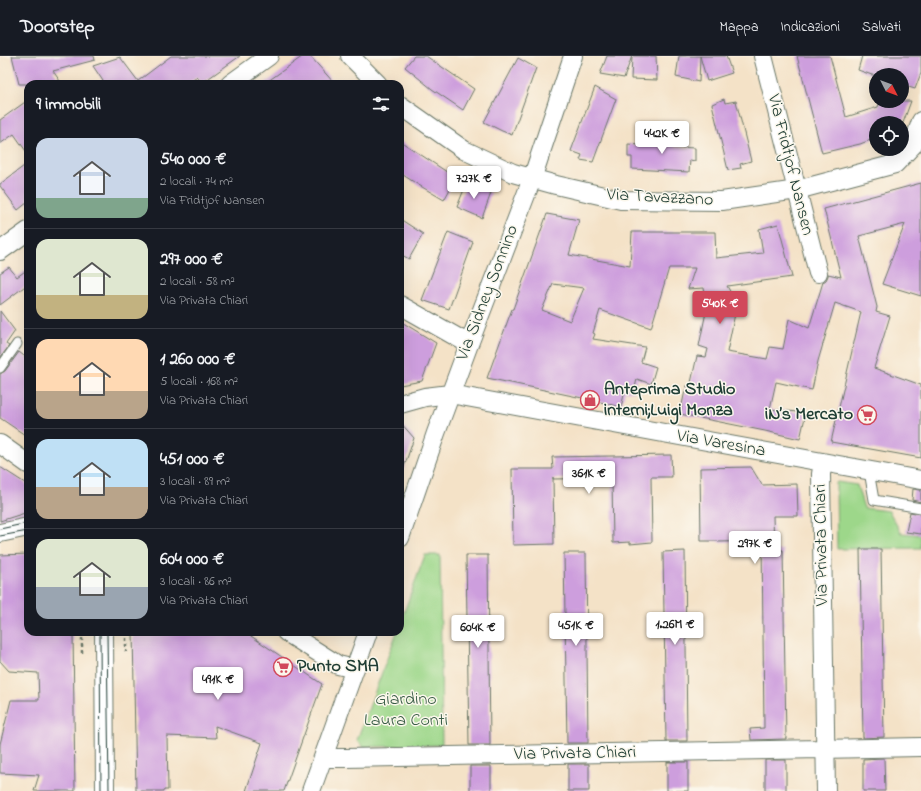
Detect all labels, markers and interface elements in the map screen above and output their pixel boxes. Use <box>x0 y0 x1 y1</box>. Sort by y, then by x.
text: Doorstep <box>20 14 95 41</box>
text: Mappa <box>720 17 758 38</box>
text: Indicazioni <box>780 17 840 38</box>
text: Salvati <box>862 17 901 38</box>
north arrow <box>869 68 909 108</box>
map controls <box>869 68 909 156</box>
street label: Via Fridtjof Nansen <box>760 91 820 238</box>
text: 9 immobili <box>36 92 101 117</box>
icon: filters <box>370 93 392 115</box>
button: locate <box>869 116 909 156</box>
pin: 442K € <box>629 121 695 155</box>
text: 442K € <box>644 124 680 143</box>
text: 540 000 € <box>160 147 226 172</box>
icon: home <box>68 154 116 202</box>
pin: 727K € <box>441 166 507 200</box>
text: 727K € <box>456 169 492 188</box>
text: 2 locali · 74 m² <box>160 172 233 191</box>
street label: Via Tavazzano <box>605 182 714 214</box>
text: Via Fridtjof Nansen <box>160 191 265 210</box>
street label: Via Sidney Sonnino <box>450 221 526 365</box>
text: 297 000 € <box>160 247 223 272</box>
icon: home <box>68 255 116 303</box>
text: 2 locali · 58 m² <box>160 272 235 291</box>
text: Via Privata Chiari <box>160 291 248 310</box>
pin: 540K € <box>687 291 753 325</box>
text: 540K € <box>701 294 739 313</box>
text: 1 260 000 € <box>160 347 235 372</box>
icon: home <box>68 355 116 403</box>
text: 5 locali · 168 m² <box>160 372 238 391</box>
place label: Anteprima Studio interni;Luigi Monza <box>604 377 735 425</box>
shop icon: Anteprima Studio interni;Luigi Monza <box>579 389 601 411</box>
text: Via Privata Chiari <box>160 391 248 410</box>
place label: iN’s Mercato <box>765 402 853 428</box>
supermarket icon: iN’s Mercato <box>856 404 878 426</box>
street label: Via Varesina <box>674 423 767 465</box>
text: 451 000 € <box>160 447 225 472</box>
icon: home <box>68 455 116 503</box>
pin: 361K € <box>556 461 622 495</box>
text: 361K € <box>572 464 606 483</box>
text: 3 locali · 89 m² <box>160 472 230 491</box>
street label: Via Privata Chiari <box>808 484 836 607</box>
text: Via Privata Chiari <box>160 491 248 510</box>
pin: 297K € <box>722 531 788 565</box>
text: 297K € <box>738 534 772 553</box>
text: 604 000 € <box>160 547 224 572</box>
icon: home <box>68 555 116 603</box>
text: 3 locali · 86 m² <box>160 572 232 591</box>
text: Via Privata Chiari <box>160 591 248 610</box>
pin: 1.26M € <box>638 612 712 646</box>
pin: 451K € <box>543 613 609 647</box>
pin: 604K € <box>445 615 511 649</box>
text: 1.26M € <box>655 615 695 634</box>
text: 451K € <box>558 616 594 635</box>
text: 604K € <box>460 618 496 637</box>
place label: Punto SMA <box>297 654 379 680</box>
supermarket icon: Punto SMA <box>272 656 294 678</box>
pin: 491K € <box>185 667 251 701</box>
text: 491K € <box>202 670 234 689</box>
park label: Giardino Laura Conti <box>364 687 448 734</box>
street label: Via Privata Chiari <box>513 740 636 768</box>

